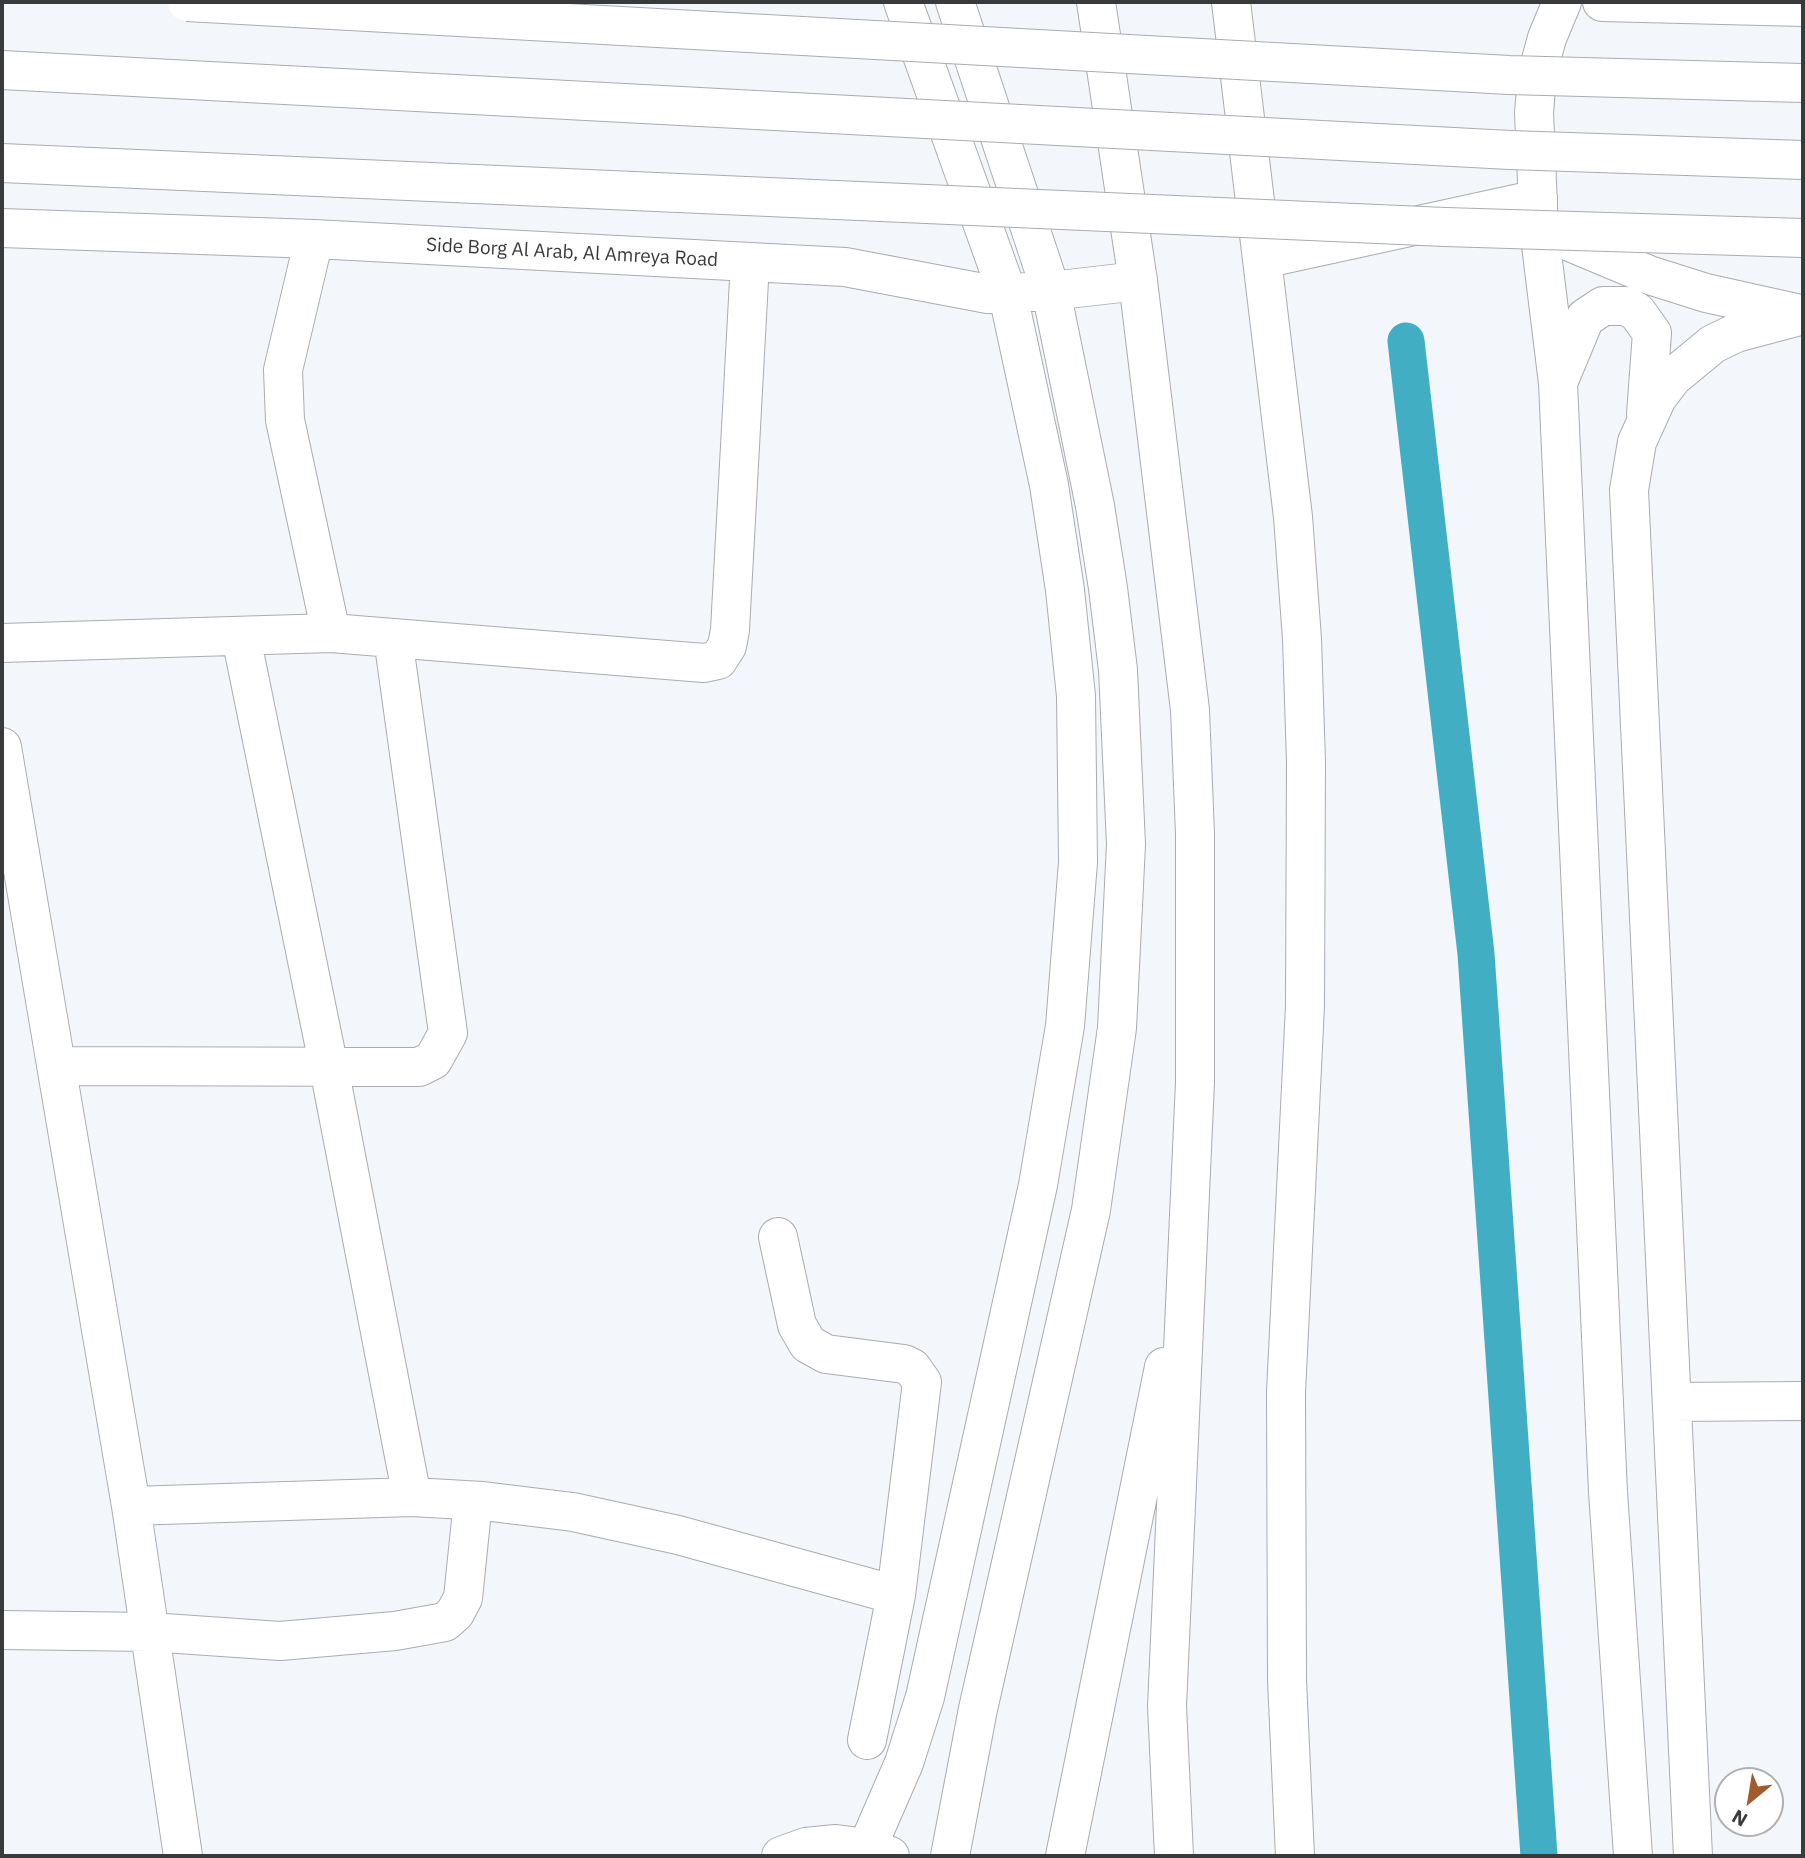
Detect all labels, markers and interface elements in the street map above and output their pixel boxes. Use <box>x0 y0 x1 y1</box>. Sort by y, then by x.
street label: Side Borg Al Arab, Al Amreya Road <box>425 234 719 272</box>
north arrow <box>1714 1767 1784 1837</box>
text: N <box>1728 1805 1751 1832</box>

